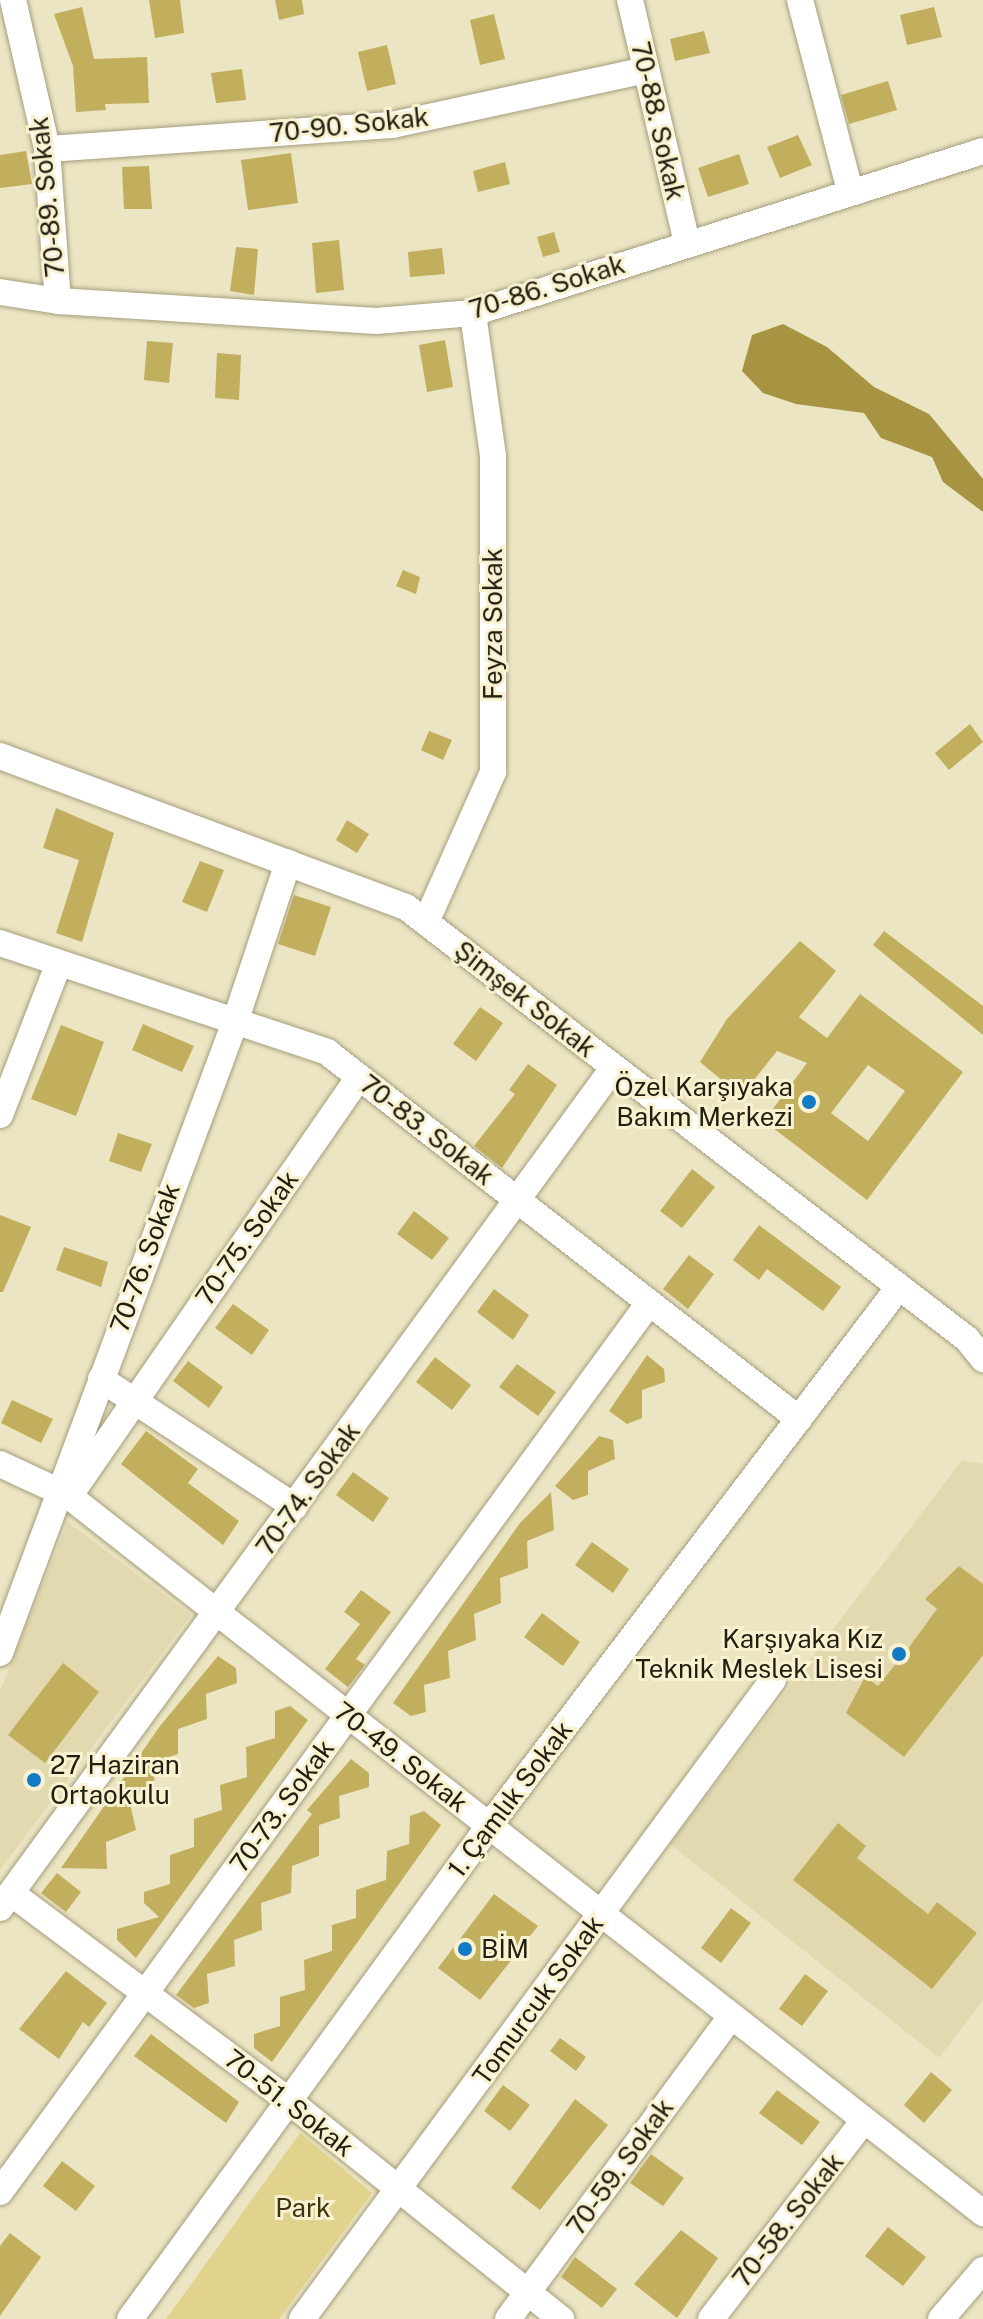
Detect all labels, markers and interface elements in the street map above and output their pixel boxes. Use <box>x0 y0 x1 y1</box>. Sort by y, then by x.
street label: 70-88. Sokak <box>625 39 691 203</box>
street label: 70-90. Sokak <box>268 101 430 149</box>
street label: 70-89. Sokak <box>23 115 71 279</box>
street label: 70-86. Sokak <box>465 249 629 325</box>
street label: Feyza Sokak <box>477 548 509 700</box>
street label: Şimşek Sokak <box>448 934 602 1064</box>
street label: 70-83. Sokak <box>354 1068 500 1192</box>
place label: Özel Karşıyaka Bakım Merkezi <box>615 1071 793 1132</box>
marker: Özel Karşıyaka Bakım Merkezi <box>800 1093 818 1111</box>
street label: 70-75. Sokak <box>189 1165 305 1311</box>
street label: 70-76. Sokak <box>104 1179 186 1337</box>
street label: 70-74. Sokak <box>249 1416 367 1562</box>
place label: Karşıyaka Kız Teknik Meslek Lisesi <box>635 1623 883 1684</box>
marker: Karşıyaka Kız Teknik Meslek Lisesi <box>890 1645 908 1663</box>
street label: 70-49. Sokak <box>328 1695 474 1819</box>
street label: 1. Çamlık Sokak <box>441 1715 579 1883</box>
street label: 70-73. Sokak <box>223 1733 341 1879</box>
place label: 27 Haziran Ortaokulu <box>50 1749 180 1810</box>
marker: 27 Haziran Ortaokulu <box>25 1771 43 1789</box>
street label: Tomurcuk Sokak <box>466 1909 610 2091</box>
place label: BİM <box>481 1933 529 1965</box>
marker: BİM <box>456 1940 474 1958</box>
street label: 70-51. Sokak <box>218 2043 360 2163</box>
street label: 70-59. Sokak <box>560 2093 680 2241</box>
street label: 70-58. Sokak <box>726 2147 850 2293</box>
park label: Park <box>275 2192 331 2224</box>

